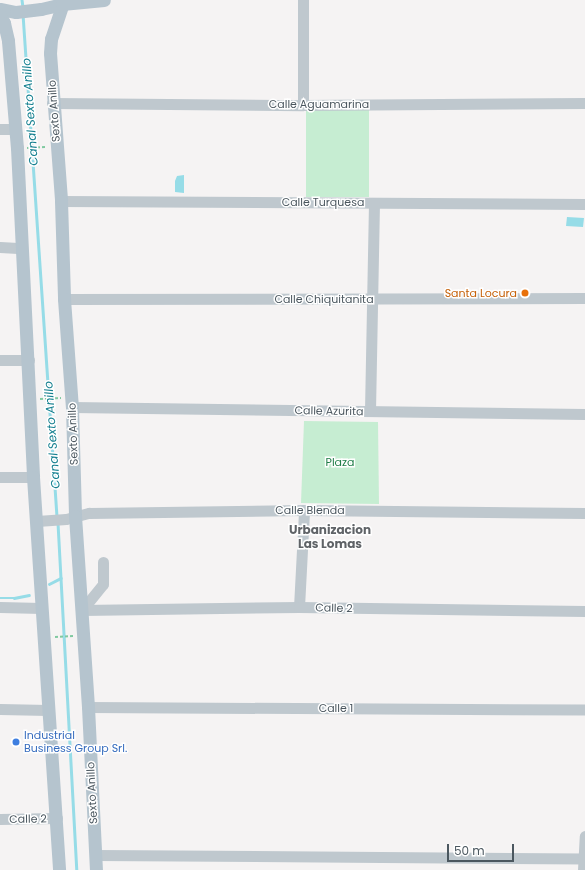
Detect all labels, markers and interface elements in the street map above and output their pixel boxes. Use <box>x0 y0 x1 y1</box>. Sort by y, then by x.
water label: Canal Sexto Anillo <box>19 58 41 166</box>
street label: Sexto Anillo <box>45 80 63 142</box>
street label: Calle Aguamarina <box>269 97 369 111</box>
street label: Calle Turquesa <box>282 195 364 209</box>
place label: Santa Locura <box>445 286 517 300</box>
marker: Santa Locura <box>520 288 530 298</box>
street label: Calle Chiquitanita <box>274 292 374 306</box>
water label: Canal Sexto Anillo <box>41 381 63 489</box>
street label: Sexto Anillo <box>65 403 81 465</box>
street label: Calle Azurita <box>294 404 364 418</box>
park label: Plaza <box>326 455 354 469</box>
street label: Calle Blenda <box>275 503 345 517</box>
district label: Urbanizacion Las Lomas <box>289 523 371 551</box>
street label: Calle 2 <box>315 601 353 615</box>
street label: Calle 1 <box>319 701 353 715</box>
place label: Industrial Business Group Srl. <box>24 729 127 755</box>
marker: Industrial Business Group Srl. <box>11 737 21 747</box>
street label: Sexto Anillo <box>84 762 100 824</box>
street label: Calle 2 <box>9 812 47 826</box>
scale bar <box>449 836 516 862</box>
text: 50 m <box>454 842 485 859</box>

